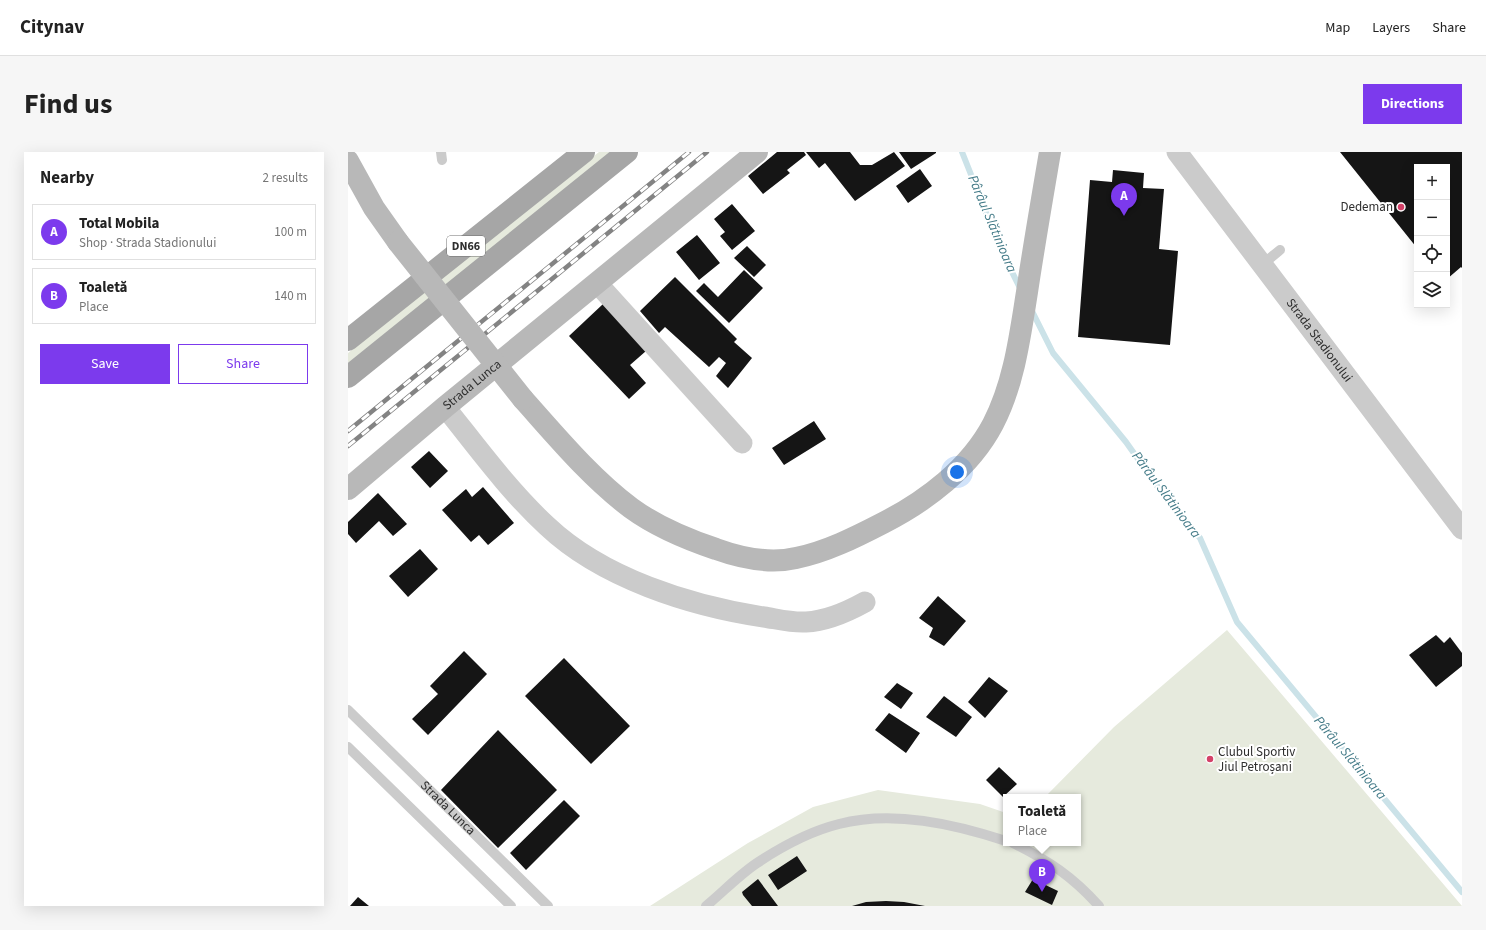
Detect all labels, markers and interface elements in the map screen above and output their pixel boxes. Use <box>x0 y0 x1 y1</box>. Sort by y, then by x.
text: Citynav <box>20 14 84 41</box>
text: Map <box>1325 18 1350 38</box>
text: Layers <box>1372 18 1410 38</box>
text: Share <box>1432 18 1466 38</box>
text: Find us <box>24 84 112 124</box>
button: Directions <box>1363 84 1462 124</box>
map controls <box>1414 164 1450 308</box>
button: + <box>1414 164 1450 200</box>
text: Nearby <box>40 166 94 190</box>
text: 2 results <box>263 169 308 187</box>
water label: Pârâul Slătinioara <box>962 172 1022 276</box>
pin: A <box>1111 183 1137 216</box>
place label: Dedeman <box>1340 198 1393 216</box>
button: − <box>1414 200 1450 236</box>
marker: Dedeman <box>1396 202 1406 212</box>
text: Total Mobila <box>79 213 159 234</box>
text: A <box>50 223 58 241</box>
text: 100 m <box>274 223 307 241</box>
text: Shop · Strada Stadionului <box>79 234 216 252</box>
road number: DN66 <box>447 236 485 256</box>
button: locate <box>1414 236 1450 272</box>
button: layers <box>1414 272 1450 308</box>
text: Toaletă <box>79 277 128 298</box>
text: B <box>50 287 58 305</box>
text: 140 m <box>274 287 307 305</box>
street label: Strada Stadionului <box>1282 295 1357 386</box>
text: Place <box>79 298 108 316</box>
button: Save <box>40 344 170 384</box>
button: Share <box>178 344 308 384</box>
street label: Strada Lunca <box>439 355 505 414</box>
water label: Pârâul Slătinioara <box>1127 447 1206 543</box>
your location <box>947 462 967 482</box>
water label: Pârâul Slătinioara <box>1309 712 1391 805</box>
place label: Clubul Sportiv Jiul Petroșani <box>1218 743 1295 776</box>
marker: Clubul Sportiv Jiul Petroșani <box>1205 754 1215 764</box>
street label: Strada Lunca <box>416 777 480 839</box>
popup <box>1003 794 1081 846</box>
text: Toaletă <box>1018 801 1066 822</box>
text: Place <box>1018 822 1047 840</box>
pin: B <box>1029 859 1055 892</box>

